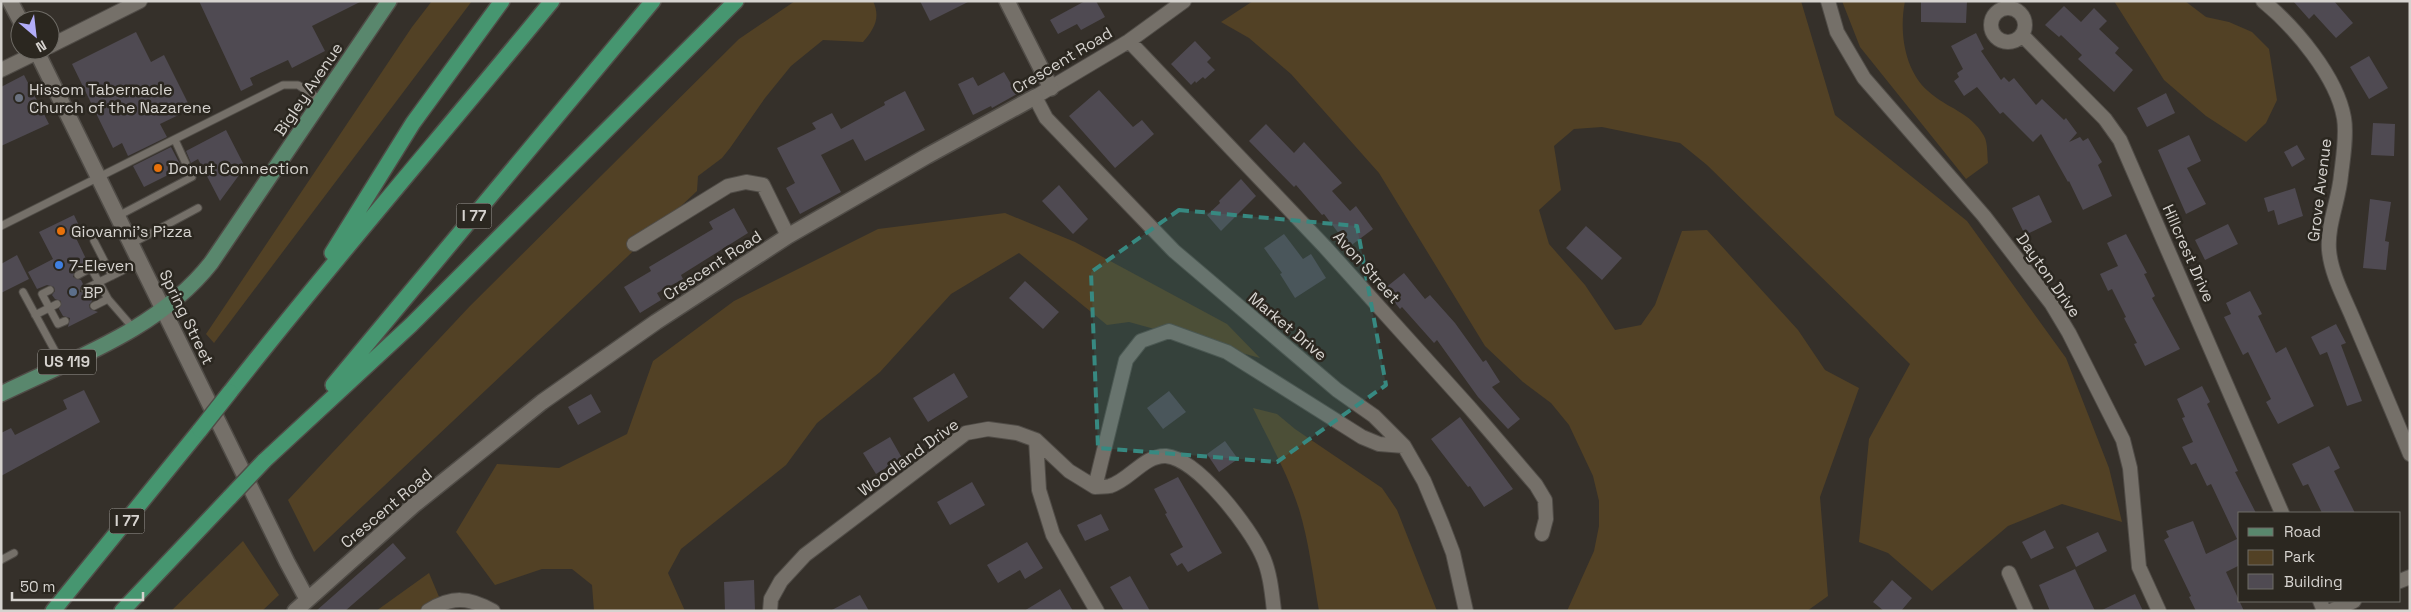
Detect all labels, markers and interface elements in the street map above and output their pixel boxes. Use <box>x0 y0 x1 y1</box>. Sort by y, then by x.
north arrow <box>10 10 60 60</box>
street label: Crescent Road <box>1008 22 1116 99</box>
text: N <box>33 36 49 57</box>
street label: Bigley Avenue <box>269 38 347 140</box>
place label: Hissom Tabernacle Church of the Nazarene <box>29 79 211 118</box>
marker: Hissom Tabernacle Church of the Nazarene <box>13 92 25 104</box>
street label: Grove Avenue <box>2303 137 2336 243</box>
place label: Donut Connection <box>168 158 309 179</box>
marker: Donut Connection <box>152 162 164 174</box>
street label: Hillcrest Drive <box>2158 201 2220 305</box>
road number: I 77 <box>456 204 492 228</box>
place label: Giovanni's Pizza <box>71 221 192 242</box>
marker: Giovanni's Pizza <box>55 225 67 237</box>
street label: Crescent Road <box>659 226 766 305</box>
street label: Avon Street <box>1328 227 1405 308</box>
street label: Dayton Drive <box>2012 229 2085 322</box>
place label: 7-Eleven <box>69 255 134 276</box>
marker: 7-Eleven <box>53 259 65 271</box>
street label: Spring Street <box>155 266 219 368</box>
place label: BP <box>83 282 104 303</box>
marker: BP <box>67 286 79 298</box>
street label: Market Drive <box>1244 287 1331 365</box>
road number: US 119 <box>38 350 96 374</box>
street label: Woodland Drive <box>854 414 963 501</box>
street label: Crescent Road <box>336 464 436 553</box>
road number: I 77 <box>110 508 144 534</box>
legend <box>2238 512 2401 602</box>
text: Road <box>2284 522 2321 541</box>
text: Park <box>2284 547 2315 566</box>
scale bar <box>12 570 144 602</box>
text: Building <box>2284 572 2343 591</box>
text: 50 m <box>20 577 55 596</box>

